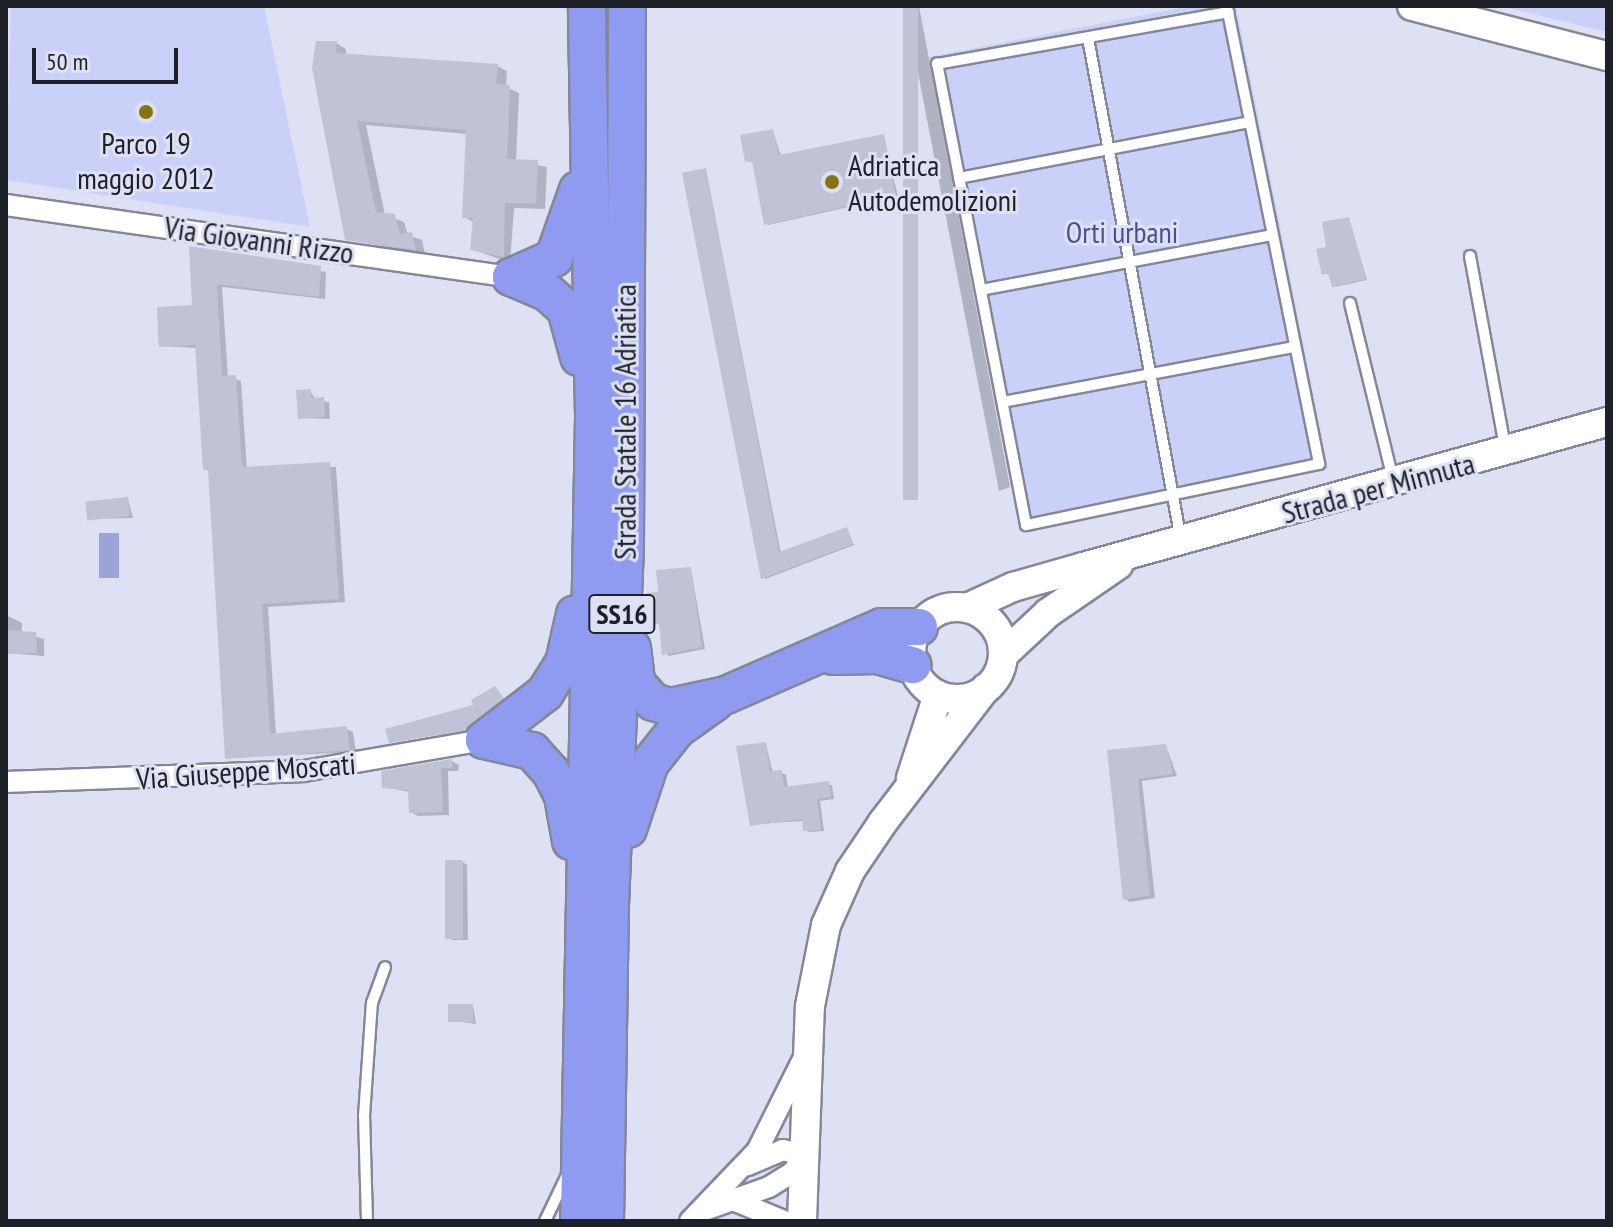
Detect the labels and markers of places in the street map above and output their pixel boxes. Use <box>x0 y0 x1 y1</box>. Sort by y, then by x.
marker: Parco 19 maggio 2012 <box>137 103 155 121</box>
place label: Parco 19 maggio 2012 <box>77 125 215 196</box>
place label: Adriatica Autodemolizioni <box>848 147 1017 218</box>
marker: Adriatica Autodemolizioni <box>823 173 841 191</box>

